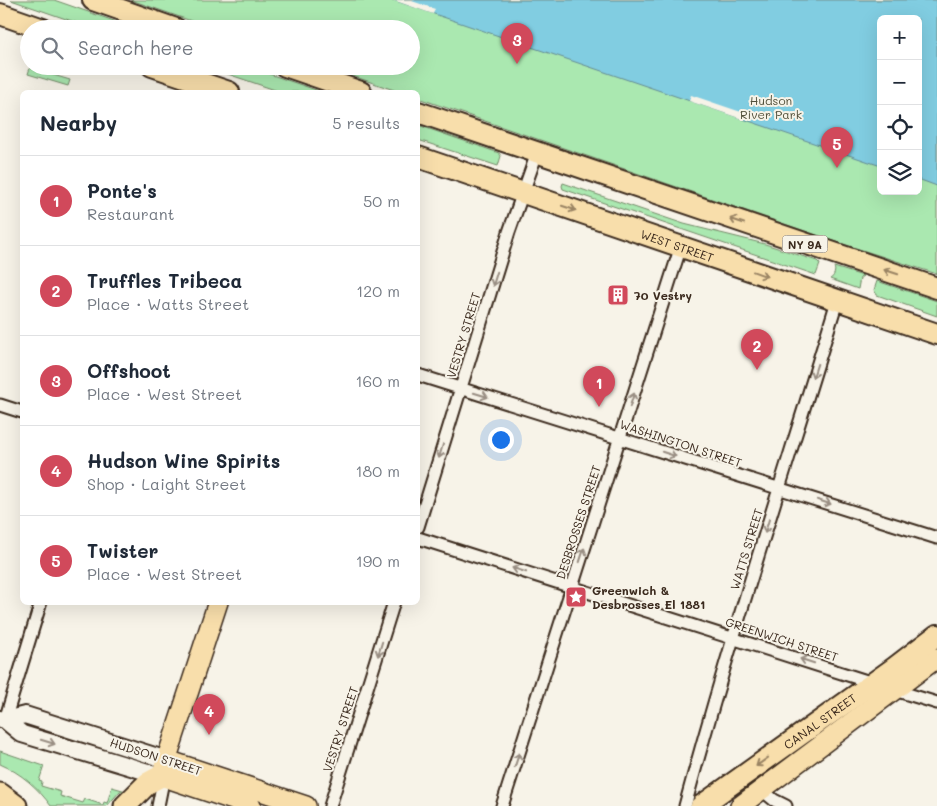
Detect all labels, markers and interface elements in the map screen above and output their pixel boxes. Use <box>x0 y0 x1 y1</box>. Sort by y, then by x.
map controls <box>877 15 922 195</box>
button: + <box>877 15 922 60</box>
search box <box>20 20 420 75</box>
pin: 3 <box>501 23 533 64</box>
icon: search <box>38 34 66 62</box>
text: Search here <box>78 35 194 60</box>
button: − <box>877 60 922 105</box>
park label: Hudson River Park <box>740 92 802 122</box>
button: locate <box>877 105 922 150</box>
text: Nearby <box>40 109 117 136</box>
text: 5 results <box>332 112 400 133</box>
pin: 5 <box>821 127 853 168</box>
button: layers <box>877 150 922 195</box>
text: Ponte's <box>87 178 157 203</box>
text: 1 <box>52 190 60 211</box>
text: 50 m <box>363 190 400 211</box>
text: Restaurant <box>87 203 175 224</box>
one-way arrow <box>561 204 577 214</box>
one-way arrow <box>729 216 745 225</box>
street label: WEST STREET <box>639 226 716 265</box>
road number: NY 9A <box>782 235 828 252</box>
one-way arrow <box>883 267 899 277</box>
text: Truffles Tribeca <box>87 268 242 293</box>
one-way arrow <box>752 269 768 279</box>
one-way arrow <box>490 271 499 286</box>
text: 2 <box>52 280 60 301</box>
text: 120 m <box>356 280 400 301</box>
building icon: 70 Vestry <box>606 283 630 307</box>
place label: 70 Vestry <box>634 287 692 303</box>
street label: VESTRY STREET <box>442 290 484 380</box>
text: Place · Watts Street <box>87 293 249 314</box>
pin: 2 <box>741 329 773 370</box>
text: Offshoot <box>87 358 171 383</box>
one-way arrow <box>810 363 820 379</box>
pin: 1 <box>583 366 615 407</box>
text: 3 <box>51 370 61 391</box>
text: 160 m <box>355 370 400 391</box>
text: Place · West Street <box>87 383 242 404</box>
one-way arrow <box>472 390 488 400</box>
one-way arrow <box>627 392 637 408</box>
street label: WASHINGTON STREET <box>618 416 744 470</box>
your location <box>488 427 514 453</box>
one-way arrow <box>436 442 446 458</box>
text: Hudson Wine Spirits <box>87 448 280 473</box>
one-way arrow <box>661 449 677 459</box>
text: 4 <box>51 460 61 481</box>
text: 180 m <box>355 460 400 481</box>
street label: DESBROSSES STREET <box>552 463 604 581</box>
text: Shop · Laight Street <box>87 473 246 494</box>
one-way arrow <box>816 497 832 507</box>
street label: WATTS STREET <box>726 506 766 592</box>
one-way arrow <box>762 518 772 534</box>
text: Twister <box>87 538 159 563</box>
one-way arrow <box>578 547 588 563</box>
text: 5 <box>51 550 61 571</box>
text: 190 m <box>356 550 400 571</box>
text: Place · West Street <box>87 563 242 584</box>
one-way arrow <box>511 564 527 574</box>
place label: Greenwich & Desbrosses El 1881 <box>592 582 705 612</box>
place icon: Greenwich & Desbrosses El 1881 <box>564 585 588 609</box>
street label: GREENWICH STREET <box>724 613 841 665</box>
one-way arrow <box>374 641 384 657</box>
one-way arrow <box>799 656 815 666</box>
street label: VESTRY STREET <box>319 684 361 774</box>
street label: CANAL STREET <box>780 689 860 753</box>
pin: 4 <box>193 694 225 735</box>
street label: HUDSON STREET <box>108 734 204 778</box>
one-way arrow <box>40 738 55 747</box>
one-way arrow <box>513 752 522 768</box>
one-way arrow <box>756 757 770 767</box>

